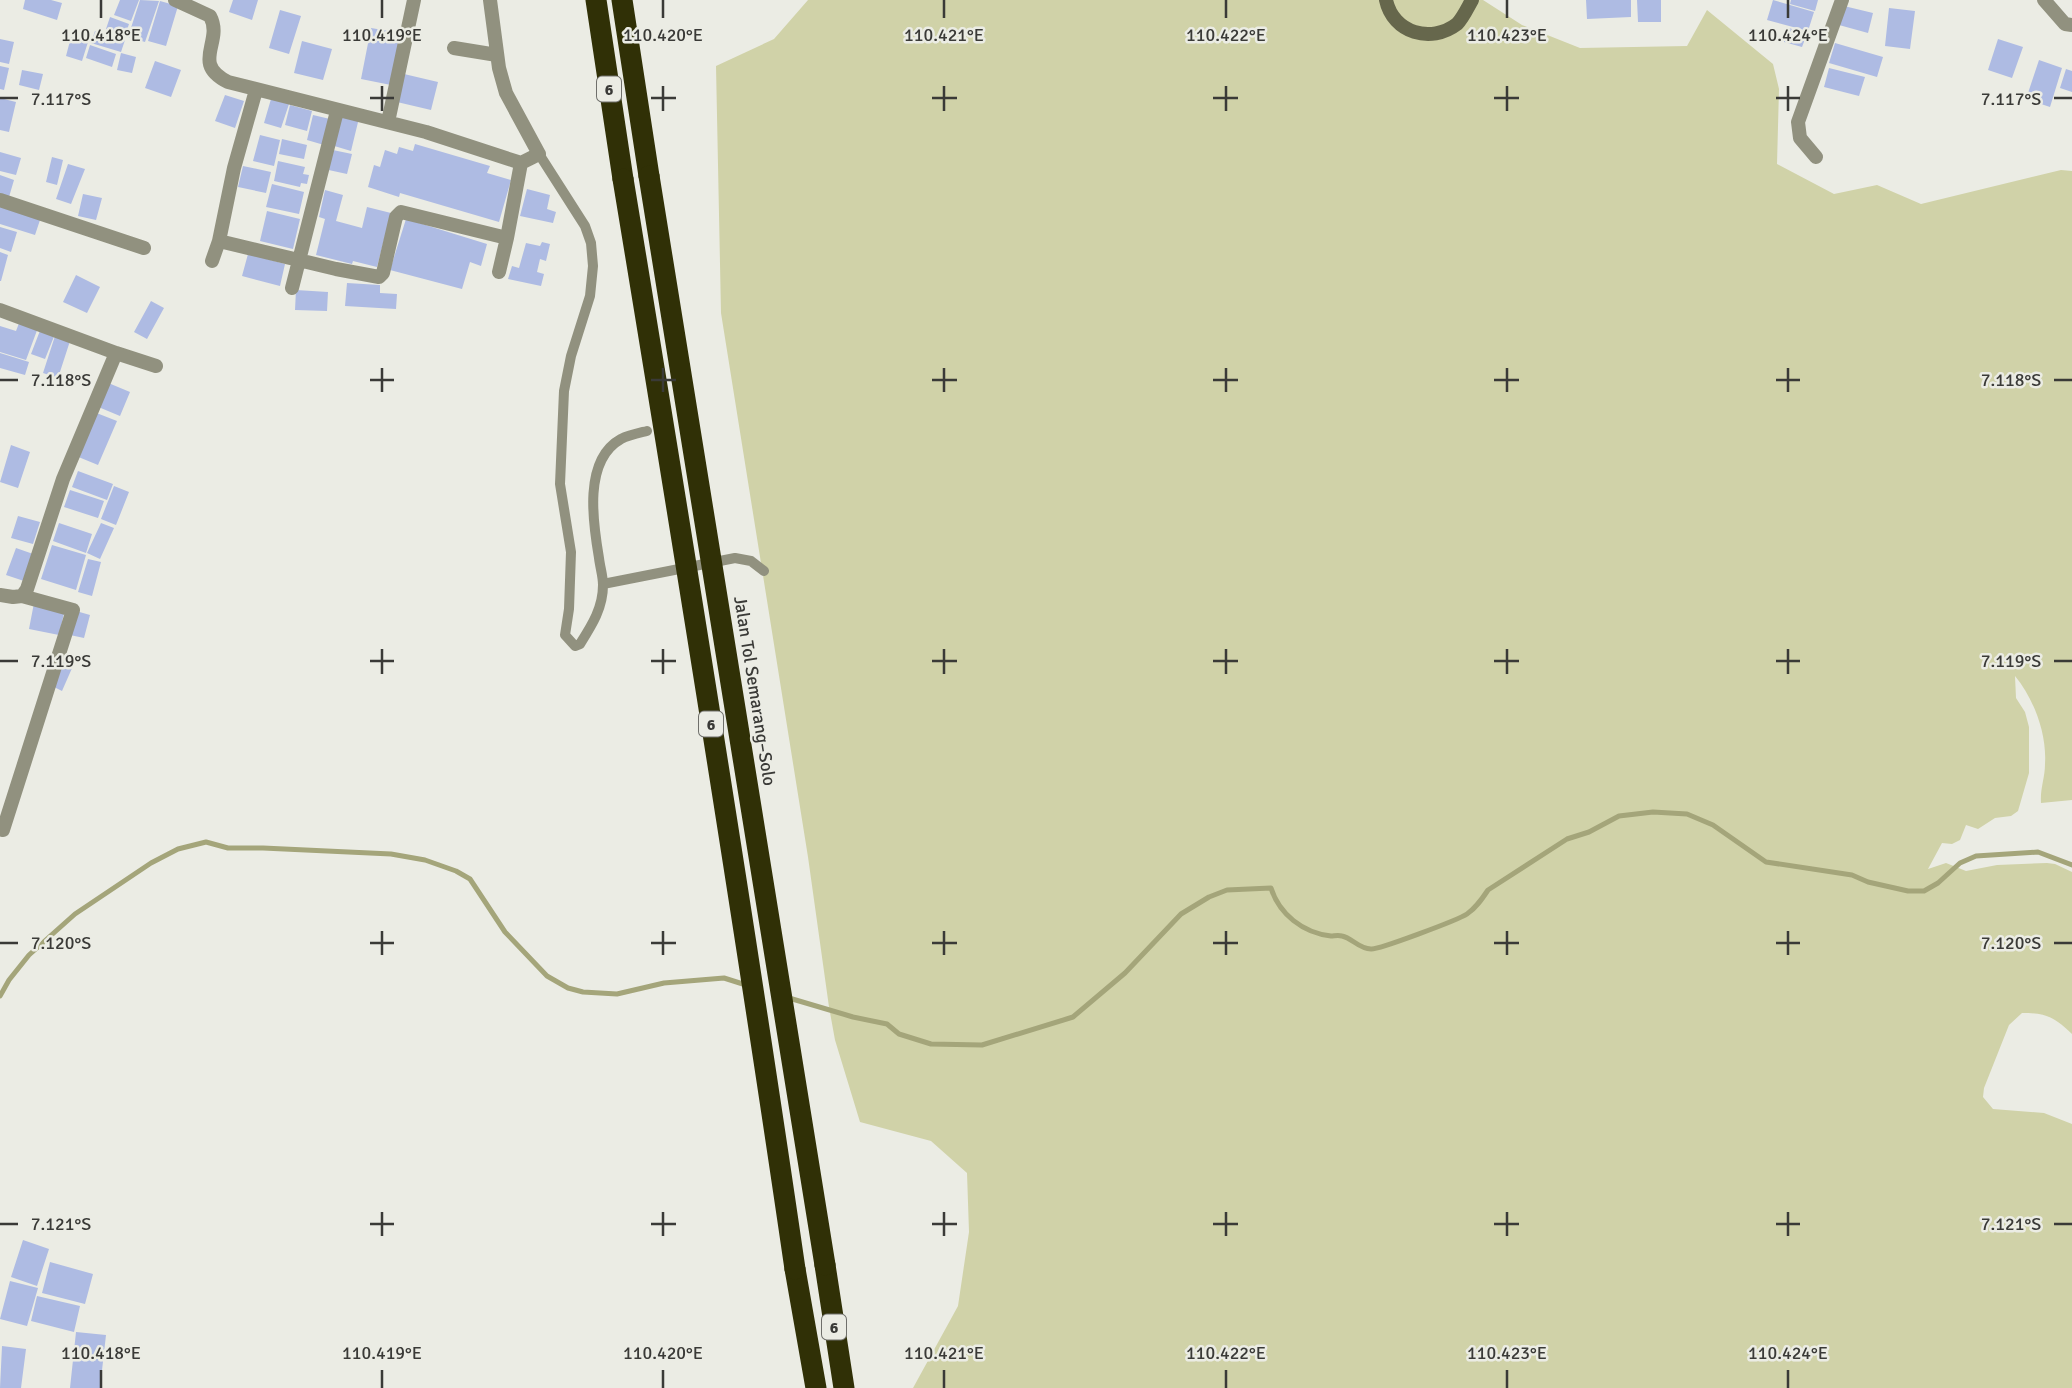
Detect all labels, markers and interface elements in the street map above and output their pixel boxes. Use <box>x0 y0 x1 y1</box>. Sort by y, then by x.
text: 110.418°E <box>61 24 141 46</box>
text: 110.419°E <box>342 24 422 46</box>
text: 110.420°E <box>623 24 703 46</box>
text: 110.421°E <box>904 24 984 46</box>
text: 110.422°E <box>1186 24 1266 46</box>
text: 110.423°E <box>1467 24 1547 46</box>
text: 110.424°E <box>1748 24 1828 46</box>
road number: 6 <box>597 76 621 102</box>
text: 7.117°S <box>31 88 91 110</box>
text: 7.117°S <box>1981 88 2041 110</box>
text: 7.118°S <box>31 369 91 391</box>
text: 7.118°S <box>1981 369 2041 391</box>
street label: Jalan Tol Semarang–Solo <box>729 595 781 787</box>
text: 7.119°S <box>31 650 91 672</box>
text: 7.119°S <box>1981 650 2041 672</box>
road number: 6 <box>699 712 723 736</box>
text: 7.120°S <box>31 932 91 954</box>
text: 7.120°S <box>1981 932 2041 954</box>
text: 7.121°S <box>31 1213 91 1235</box>
text: 7.121°S <box>1981 1213 2041 1235</box>
road number: 6 <box>822 1315 846 1340</box>
text: 110.418°E <box>61 1342 141 1364</box>
text: 110.419°E <box>342 1342 422 1364</box>
text: 110.420°E <box>623 1342 703 1364</box>
text: 110.421°E <box>904 1342 984 1364</box>
text: 110.422°E <box>1186 1342 1266 1364</box>
text: 110.423°E <box>1467 1342 1547 1364</box>
text: 110.424°E <box>1748 1342 1828 1364</box>

